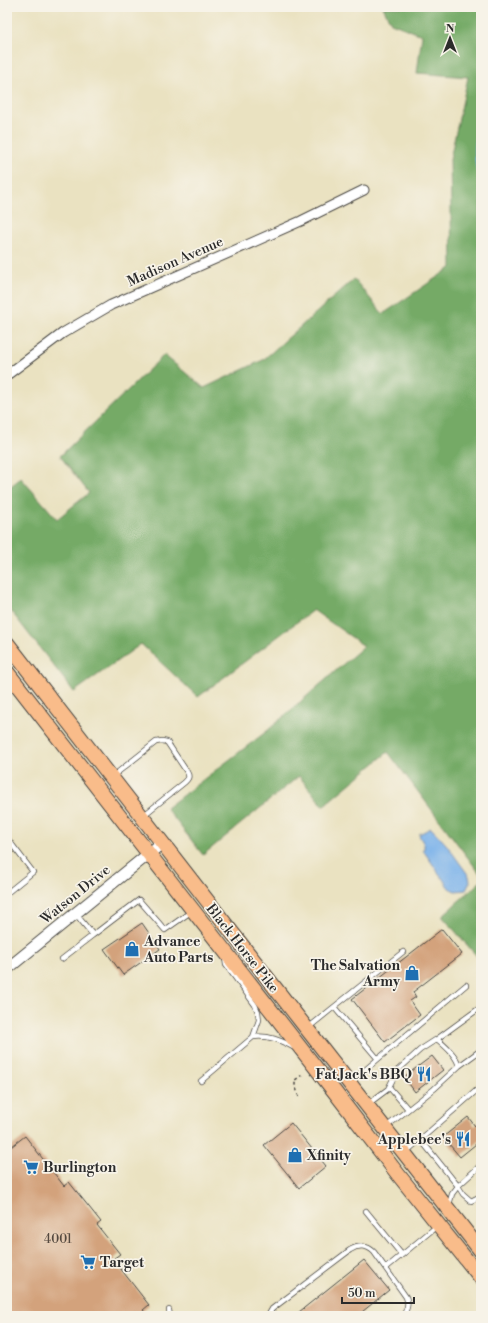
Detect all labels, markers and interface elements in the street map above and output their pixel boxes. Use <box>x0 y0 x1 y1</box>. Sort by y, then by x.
north arrow <box>430 18 470 58</box>
text: N <box>446 22 455 36</box>
street label: Madison Avenue <box>125 233 226 291</box>
street label: Watson Drive <box>36 861 114 929</box>
street label: Black Horse Pike <box>201 900 283 997</box>
place label: Advance Auto Parts <box>143 933 213 967</box>
shop icon: Advance Auto Parts <box>123 940 141 958</box>
place label: The Salvation Army <box>311 957 401 991</box>
shop icon: The Salvation Army <box>403 964 421 982</box>
restaurant icon: Fat Jack's BBQ <box>415 1065 433 1083</box>
place label: Fat Jack's BBQ <box>316 1066 412 1084</box>
restaurant icon: Applebee's <box>454 1130 472 1148</box>
place label: Applebee's <box>377 1131 451 1149</box>
shop icon: Xfinity <box>286 1146 304 1164</box>
place label: Xfinity <box>306 1147 352 1165</box>
supermarket icon: Burlington <box>22 1158 40 1176</box>
place label: Burlington <box>43 1159 117 1177</box>
house number: 4001 <box>44 1232 73 1247</box>
supermarket icon: Target <box>79 1253 97 1271</box>
place label: Target <box>100 1254 145 1272</box>
scale bar <box>342 1279 414 1305</box>
text: 50 m <box>348 1286 376 1301</box>

